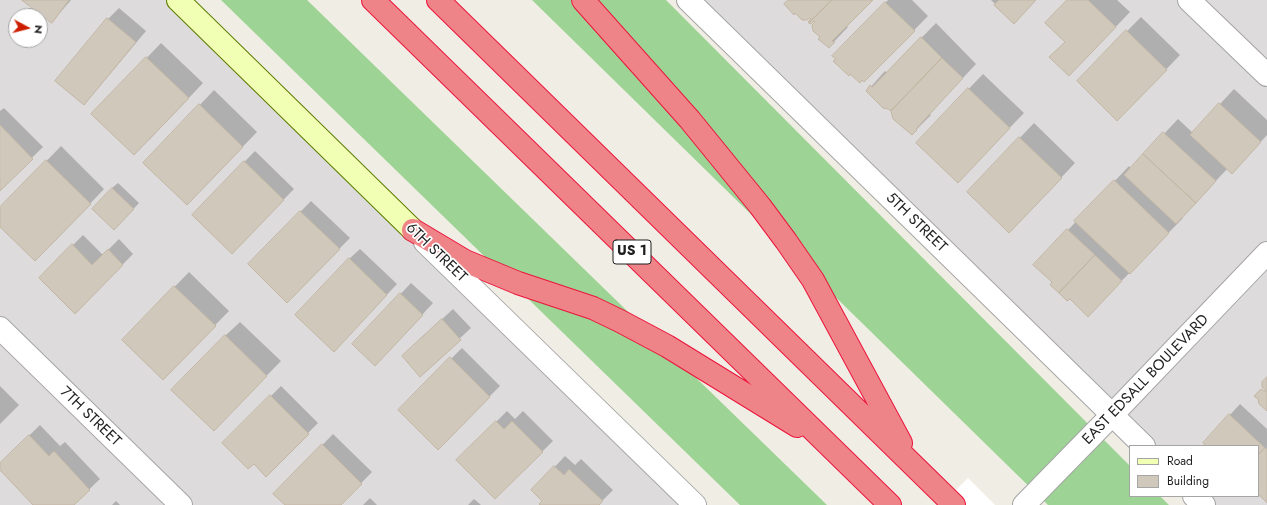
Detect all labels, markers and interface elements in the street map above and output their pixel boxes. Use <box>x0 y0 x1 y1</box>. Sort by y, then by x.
north arrow <box>8 8 48 48</box>
text: N <box>30 24 47 35</box>
street label: 5TH STREET <box>882 190 950 256</box>
street label: 6TH STREET <box>402 219 470 287</box>
road number: US 1 <box>613 240 651 264</box>
street label: EAST EDSALL BOULEVARD <box>1079 311 1213 449</box>
street label: 7TH STREET <box>56 384 124 450</box>
legend <box>1129 445 1259 497</box>
text: Road <box>1167 452 1193 470</box>
text: Building <box>1167 472 1209 490</box>

